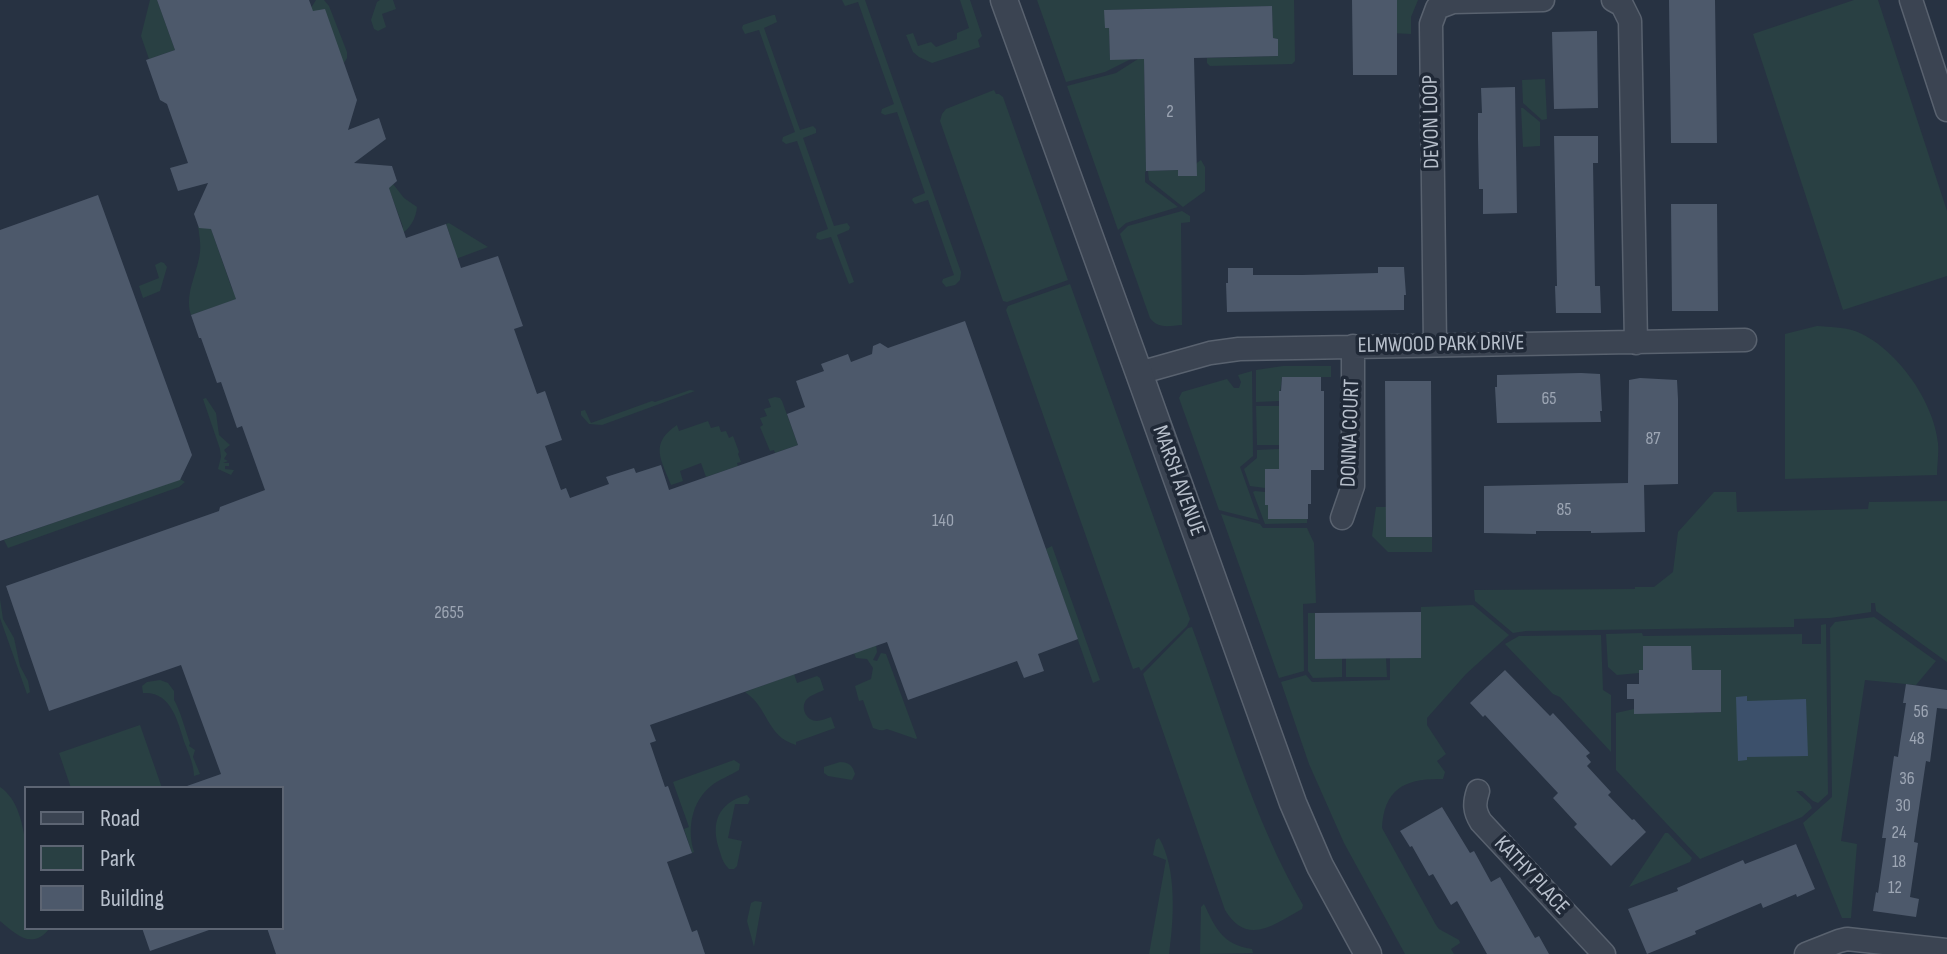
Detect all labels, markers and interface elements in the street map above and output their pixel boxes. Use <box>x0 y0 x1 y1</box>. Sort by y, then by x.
street label: DEVON LOOP <box>1418 75 1446 169</box>
house number: 2 <box>1166 101 1174 123</box>
street label: ELMWOOD PARK DRIVE <box>1357 330 1525 360</box>
street label: DONNA COURT <box>1336 379 1366 487</box>
house number: 65 <box>1541 388 1557 410</box>
street label: MARSH AVENUE <box>1146 422 1210 540</box>
house number: 87 <box>1645 428 1661 450</box>
house number: 85 <box>1556 499 1572 521</box>
house number: 140 <box>932 510 954 532</box>
house number: 2655 <box>434 602 464 624</box>
house number: 56 <box>1913 701 1929 723</box>
house number: 48 <box>1909 728 1925 750</box>
house number: 36 <box>1899 768 1915 790</box>
legend <box>24 786 284 930</box>
house number: 30 <box>1895 795 1911 817</box>
text: Road <box>100 804 140 833</box>
house number: 24 <box>1892 822 1906 844</box>
street label: KATHY PLACE <box>1488 831 1574 921</box>
text: Park <box>100 844 135 873</box>
house number: 18 <box>1892 851 1906 873</box>
house number: 12 <box>1888 877 1902 899</box>
text: Building <box>100 884 164 913</box>

